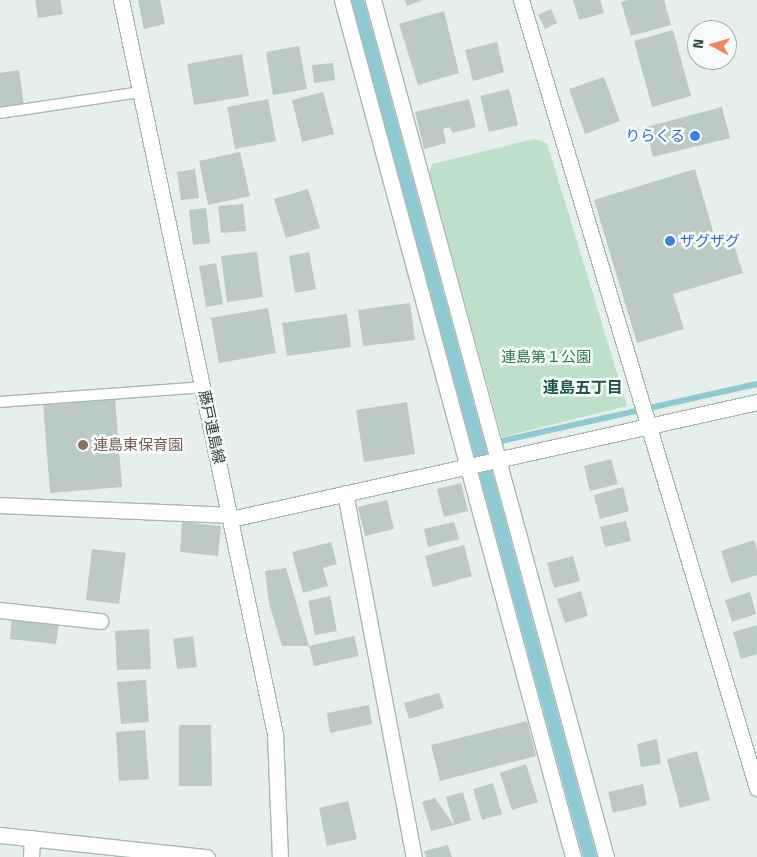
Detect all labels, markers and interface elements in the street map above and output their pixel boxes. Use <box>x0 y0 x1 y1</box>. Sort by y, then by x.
north arrow <box>687 20 737 70</box>
text: N <box>687 38 709 49</box>
place label: りらくる <box>625 127 685 145</box>
marker: りらくる <box>689 130 701 142</box>
place label: ザグザグ <box>680 232 740 250</box>
marker: ザグザグ <box>664 235 676 247</box>
park label: 連島第１公園 <box>501 348 591 366</box>
district label: 連島五丁目 <box>543 377 623 397</box>
street label: 藤戸連島線 <box>195 388 229 466</box>
place label: 連島東保育園 <box>93 436 183 454</box>
marker: 連島東保育園 <box>77 439 89 451</box>

